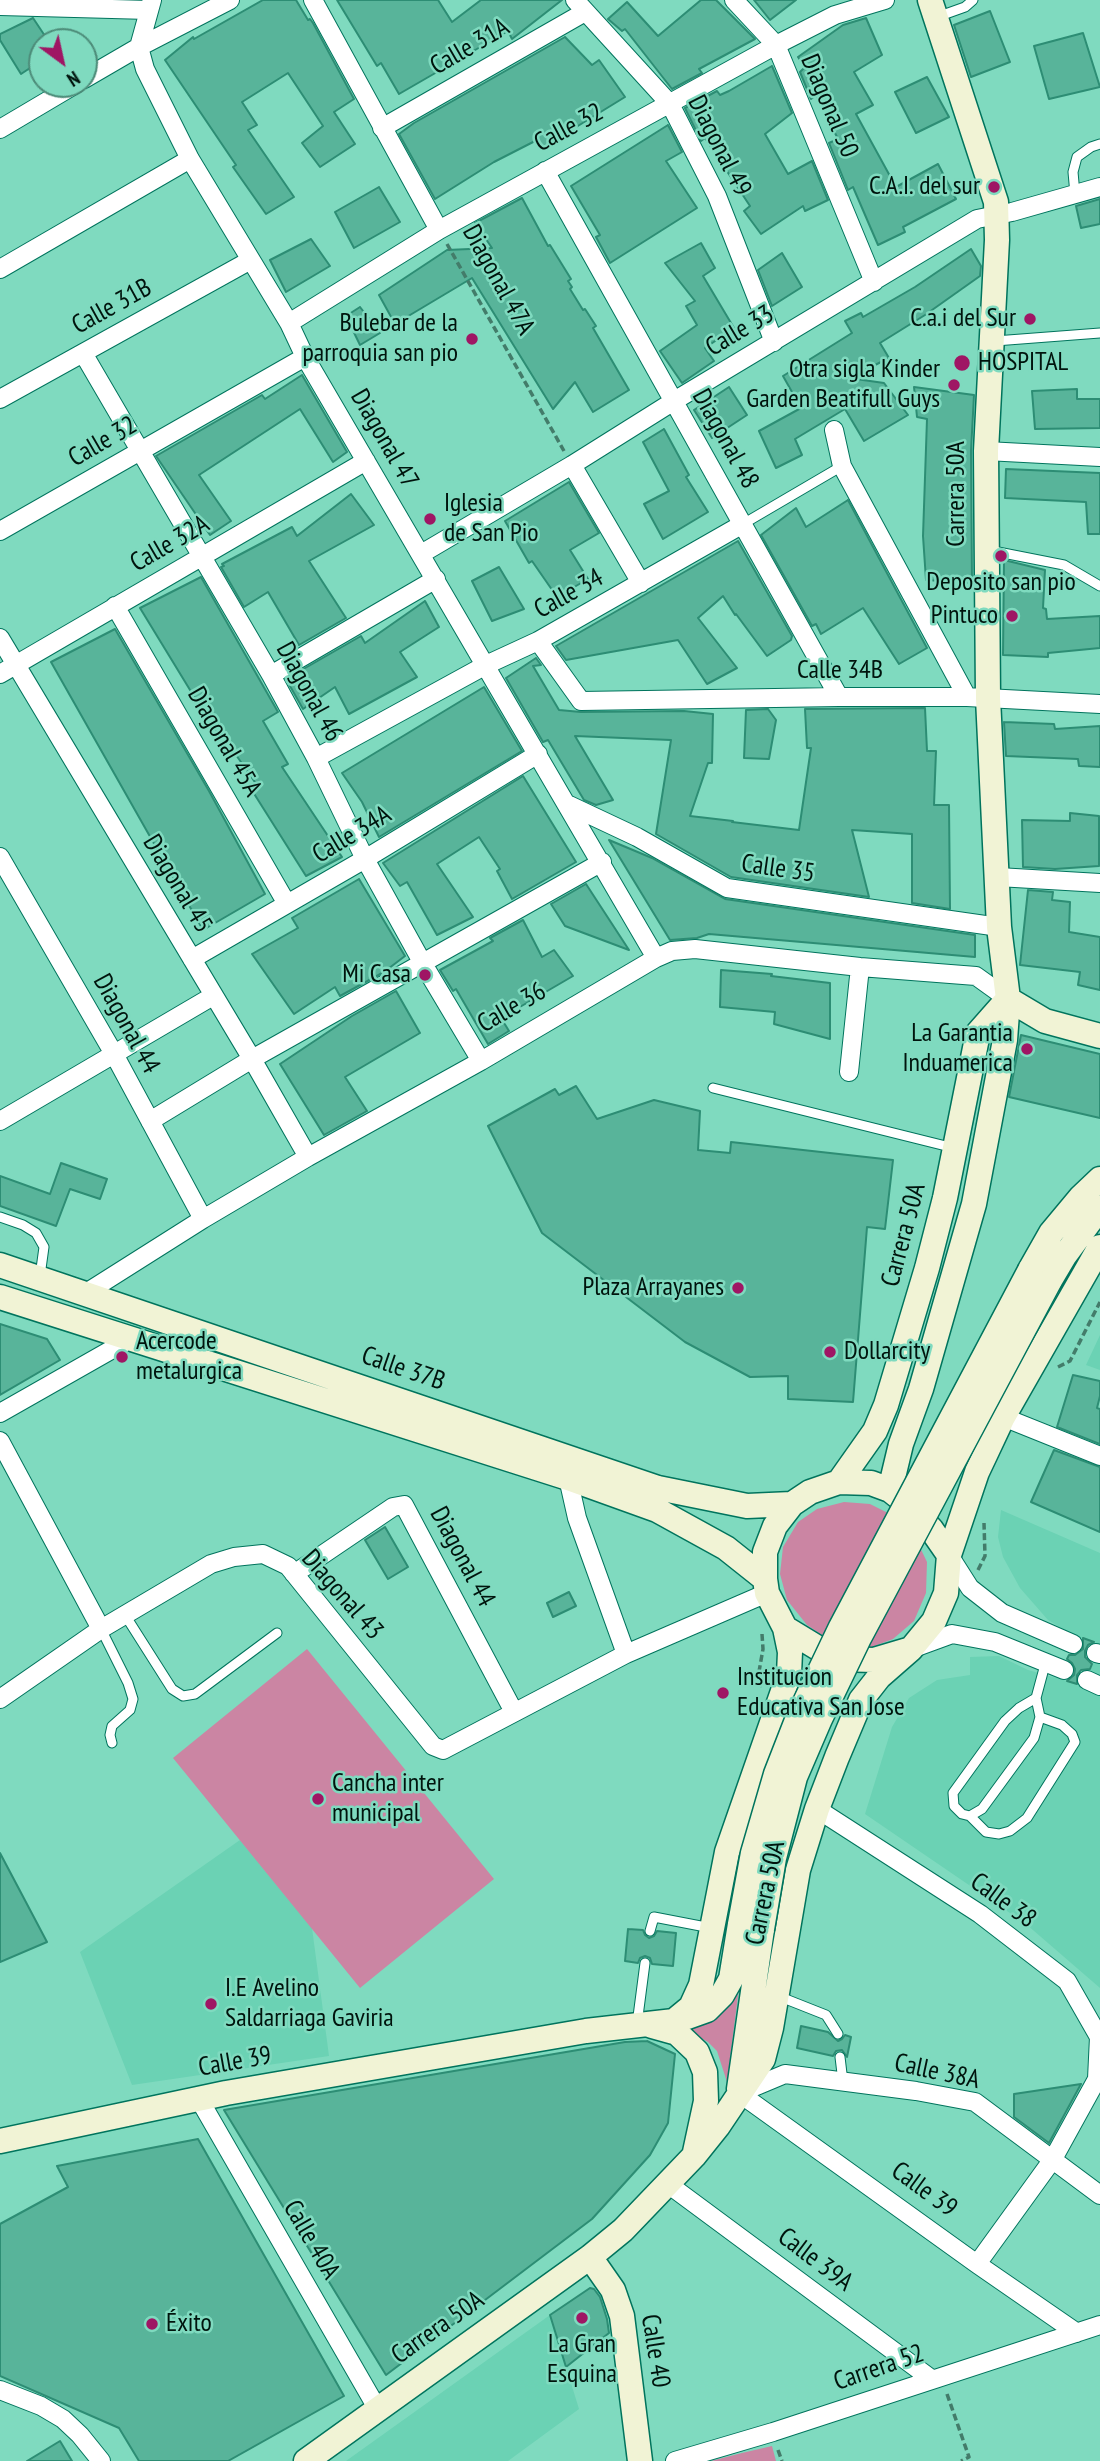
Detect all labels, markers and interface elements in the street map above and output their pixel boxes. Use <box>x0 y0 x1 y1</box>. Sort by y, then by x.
street label: Calle 31A <box>425 12 515 82</box>
north arrow <box>28 28 98 98</box>
street label: Diagonal 50 <box>793 50 865 162</box>
text: N <box>63 66 84 92</box>
street label: Diagonal 49 <box>680 90 758 202</box>
street label: Calle 32 <box>529 97 609 159</box>
place label: C.A.I. del sur <box>869 171 980 203</box>
marker: C.A.I. del sur <box>986 179 1002 195</box>
street label: Diagonal 47A <box>455 220 541 340</box>
street label: Calle 31B <box>67 273 157 341</box>
street label: Calle 33 <box>700 299 780 363</box>
place label: C.a.i del Sur <box>910 303 1016 335</box>
place label: Bulebar de la parroquia san pio <box>302 308 458 370</box>
marker: C.a.i del Sur <box>1022 311 1038 327</box>
marker: Bulebar de la parroquia san pio <box>464 331 480 347</box>
place label: HOSPITAL <box>978 347 1068 379</box>
marker: HOSPITAL <box>952 353 972 373</box>
place label: Otra sigla Kinder Garden Beatifull Guys <box>746 354 940 416</box>
marker: Otra sigla Kinder Garden Beatifull Guys <box>946 377 962 393</box>
street label: Diagonal 47 <box>343 384 425 494</box>
street label: Diagonal 48 <box>685 384 765 494</box>
street label: Calle 32 <box>63 410 143 474</box>
street label: Carrera 50A <box>941 441 973 547</box>
place label: Iglesia de San Pio <box>444 488 539 550</box>
street label: Calle 32A <box>125 509 215 579</box>
marker: Iglesia de San Pio <box>422 511 438 527</box>
marker: Deposito san pio <box>993 548 1009 564</box>
street label: Calle 34 <box>529 562 609 626</box>
place label: Deposito san pio <box>926 567 1076 599</box>
place label: Pintuco <box>931 600 998 632</box>
marker: Pintuco <box>1004 608 1020 624</box>
street label: Diagonal 46 <box>269 637 349 747</box>
street label: Calle 34B <box>797 655 883 687</box>
street label: Diagonal 45A <box>180 682 268 802</box>
street label: Calle 34A <box>307 799 397 871</box>
street label: Diagonal 45 <box>136 829 218 939</box>
street label: Calle 35 <box>739 848 817 890</box>
place label: Mi Casa <box>342 959 411 991</box>
marker: Mi Casa <box>417 967 433 983</box>
street label: Diagonal 44 <box>86 969 166 1079</box>
street label: Calle 36 <box>472 976 552 1040</box>
place label: La Garantia Induamerica <box>903 1018 1013 1080</box>
marker: La Garantia Induamerica <box>1019 1041 1035 1057</box>
street label: Carrera 50A <box>875 1180 933 1290</box>
place label: Plaza Arrayanes <box>582 1272 724 1304</box>
marker: Plaza Arrayanes <box>730 1280 746 1296</box>
place label: Acercode metalurgica <box>136 1326 242 1388</box>
place label: Dollarcity <box>844 1336 930 1368</box>
street label: Calle 37B <box>357 1340 449 1398</box>
marker: Dollarcity <box>822 1344 838 1360</box>
marker: Acercode metalurgica <box>114 1349 130 1365</box>
street label: Diagonal 44 <box>423 1502 501 1612</box>
street label: Diagonal 43 <box>294 1544 390 1646</box>
place label: Institucion Educativa San Jose <box>737 1662 905 1724</box>
marker: Institucion Educativa San Jose <box>715 1685 731 1701</box>
place label: Cancha inter municipal <box>332 1768 444 1830</box>
marker: Cancha inter municipal <box>310 1791 326 1807</box>
street label: Carrera 50A <box>740 1838 792 1948</box>
street label: Calle 38 <box>964 1867 1042 1935</box>
place label: I.E Avelino Saldarriaga Gaviria <box>225 1973 394 2035</box>
marker: I.E Avelino Saldarriaga Gaviria <box>203 1996 219 2012</box>
street label: Calle 39 <box>196 2040 274 2084</box>
street label: Calle 38A <box>892 2048 982 2096</box>
street label: Calle 39 <box>885 2156 963 2224</box>
street label: Calle 40A <box>276 2195 346 2285</box>
street label: Calle 39A <box>771 2222 859 2298</box>
street label: Carrera 50A <box>386 2285 490 2371</box>
place label: Éxito <box>166 2308 212 2340</box>
marker: La Gran Esquina <box>574 2310 590 2326</box>
street label: Calle 40 <box>634 2312 676 2390</box>
marker: Éxito <box>144 2316 160 2332</box>
place label: La Gran Esquina <box>547 2329 617 2390</box>
street label: Carrera 52 <box>830 2338 928 2398</box>

